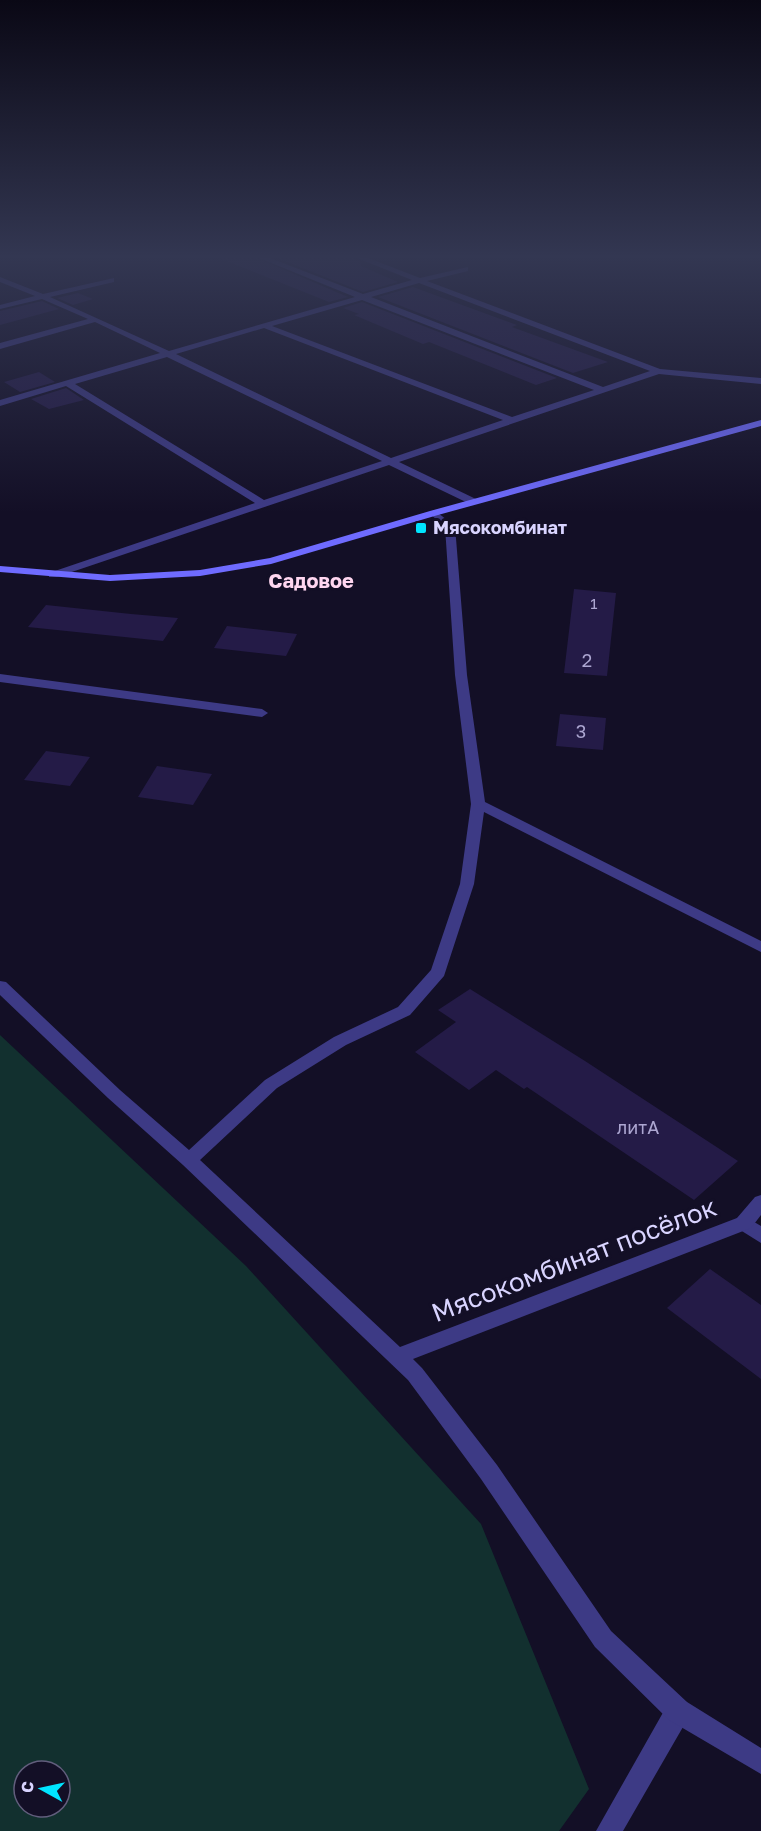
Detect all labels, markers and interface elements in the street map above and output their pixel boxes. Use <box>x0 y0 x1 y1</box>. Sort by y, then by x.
place label: Мясокомбинат <box>433 516 567 538</box>
marker: Мясокомбинат <box>414 521 428 535</box>
district label: Садовое <box>268 568 354 592</box>
house number: 1 <box>590 594 598 612</box>
house number: 2 <box>582 649 592 671</box>
house number: 3 <box>576 720 586 742</box>
house number: литА <box>617 1116 659 1138</box>
street label: Мясокомбинат посёлок <box>427 1191 721 1328</box>
north arrow <box>12 1759 72 1819</box>
text: С <box>16 1780 38 1794</box>

